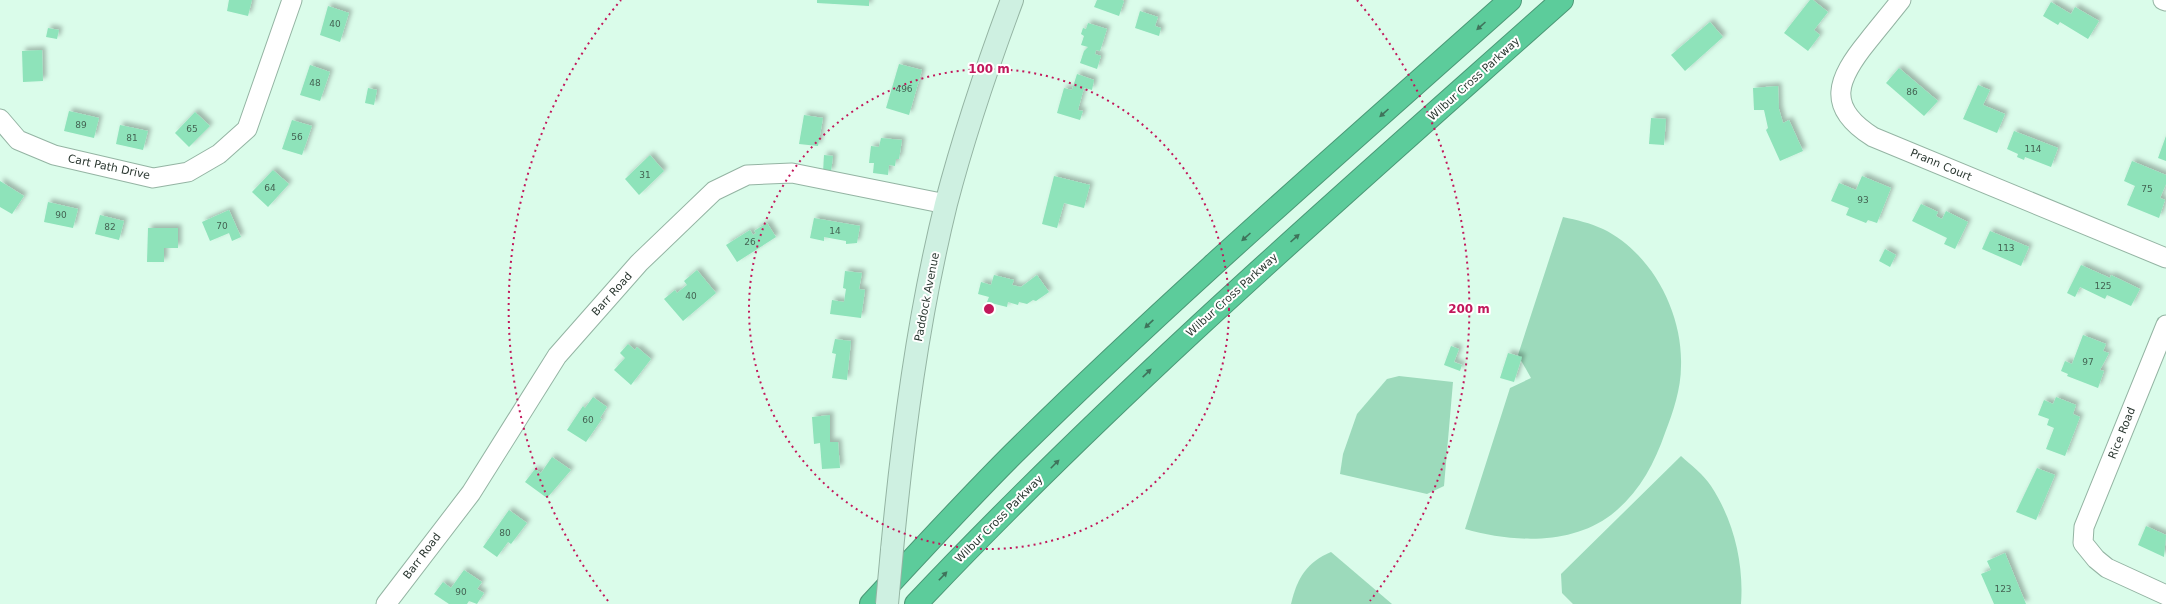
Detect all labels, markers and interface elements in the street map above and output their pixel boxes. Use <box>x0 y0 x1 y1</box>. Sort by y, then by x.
house number: 40 <box>329 19 341 29</box>
one-way arrow <box>1476 21 1486 31</box>
street label: Wilbur Cross Parkway <box>1426 34 1523 123</box>
text: 100 m <box>968 62 1010 76</box>
house number: 48 <box>309 78 321 88</box>
house number: 496 <box>895 84 913 94</box>
house number: 86 <box>1906 87 1918 97</box>
one-way arrow <box>1379 108 1389 117</box>
house number: 89 <box>75 120 87 130</box>
house number: 65 <box>186 124 198 134</box>
house number: 56 <box>291 132 303 142</box>
house number: 81 <box>126 133 138 143</box>
house number: 114 <box>2024 144 2042 154</box>
street label: Prann Court <box>1908 146 1974 184</box>
street label: Cart Path Drive <box>67 152 152 182</box>
house number: 31 <box>639 170 651 180</box>
house number: 64 <box>264 183 276 193</box>
house number: 75 <box>2141 184 2153 194</box>
house number: 93 <box>1857 195 1869 205</box>
house number: 90 <box>55 210 67 220</box>
house number: 70 <box>216 221 228 231</box>
house number: 82 <box>104 222 116 232</box>
house number: 14 <box>829 226 841 236</box>
one-way arrow <box>1240 232 1251 241</box>
one-way arrow <box>1290 234 1300 243</box>
house number: 26 <box>744 237 756 247</box>
house number: 113 <box>1997 243 2015 253</box>
street label: Wilbur Cross Parkway <box>1184 250 1281 339</box>
street label: Paddock Avenue <box>912 251 942 343</box>
street label: Barr Road <box>589 269 635 319</box>
house number: 125 <box>2094 281 2112 291</box>
house number: 40 <box>685 291 697 301</box>
centre of rings <box>982 302 996 316</box>
text: 200 m <box>1448 302 1490 316</box>
one-way arrow <box>1144 319 1154 329</box>
house number: 97 <box>2082 357 2094 367</box>
one-way arrow <box>1143 369 1152 378</box>
street label: Rice Road <box>2106 405 2138 461</box>
house number: 60 <box>582 415 594 425</box>
one-way arrow <box>1050 459 1059 469</box>
street label: Wilbur Cross Parkway <box>953 472 1046 565</box>
house number: 80 <box>499 528 511 538</box>
street label: Barr Road <box>400 530 444 582</box>
one-way arrow <box>938 571 948 581</box>
house number: 123 <box>1994 584 2012 594</box>
house number: 90 <box>455 587 467 597</box>

